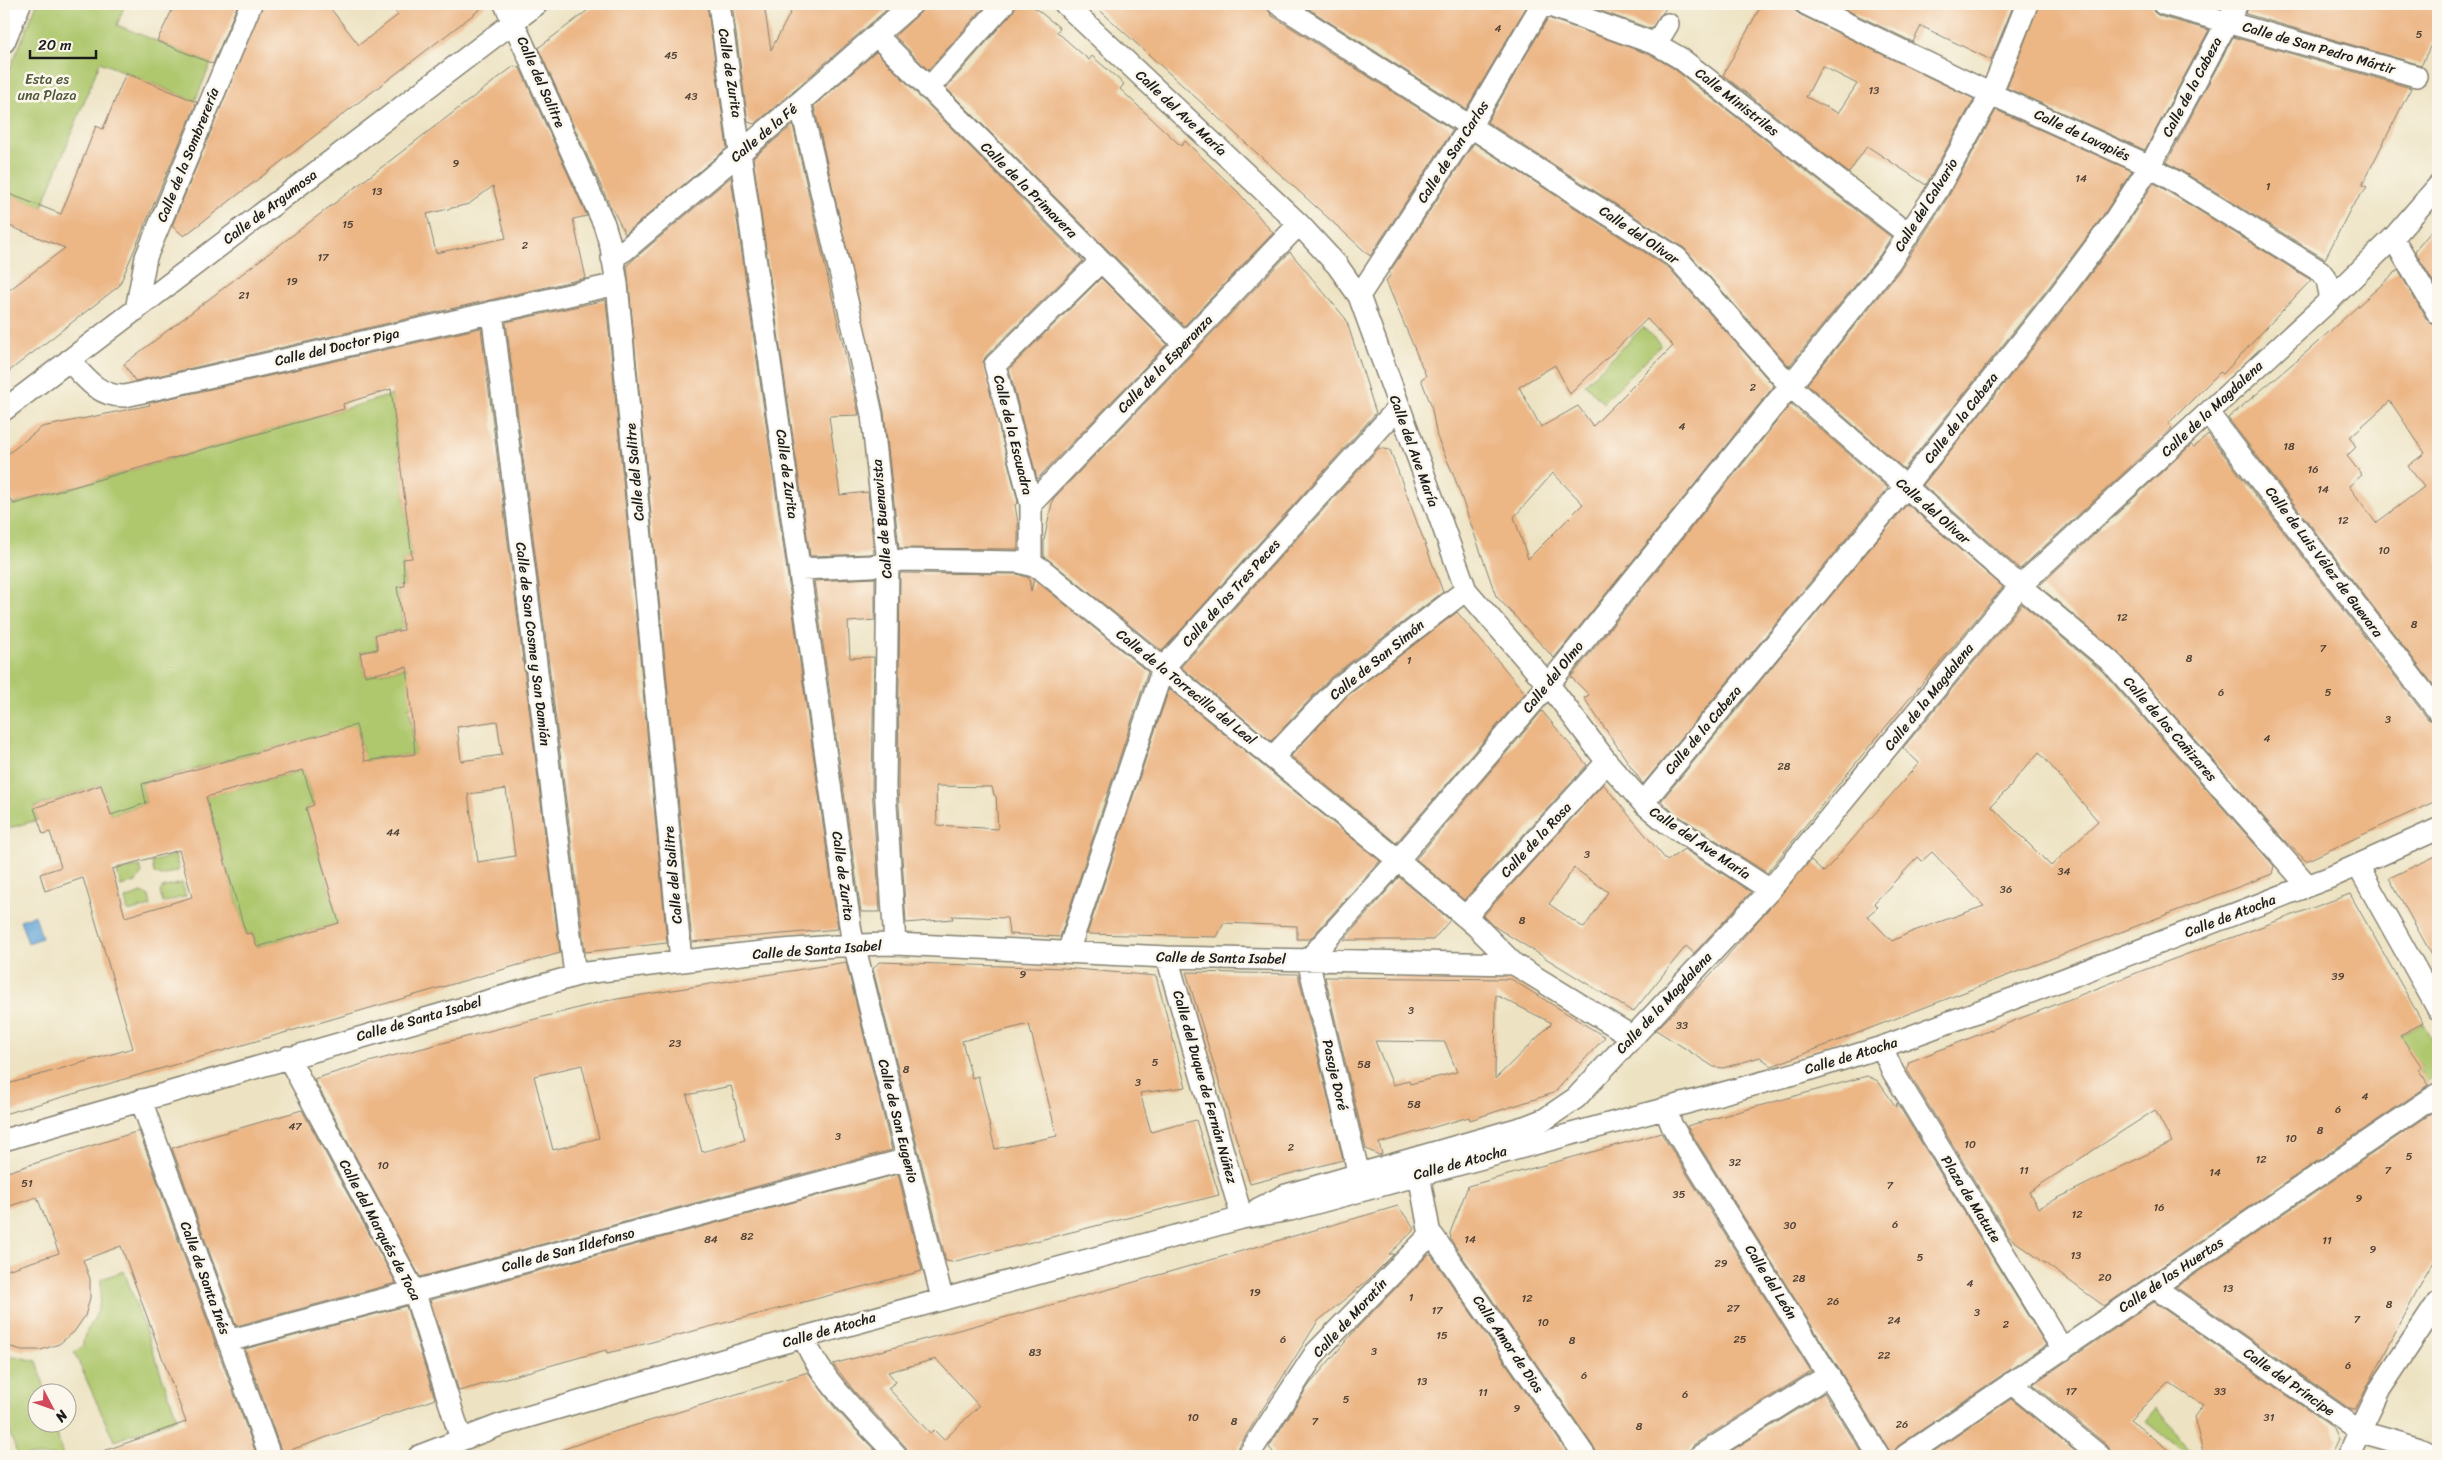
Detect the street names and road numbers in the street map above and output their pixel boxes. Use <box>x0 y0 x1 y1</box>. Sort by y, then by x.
street label: Calle de San Pedro Mártir <box>2239 14 2400 82</box>
street label: Calle de Zurita <box>711 26 749 120</box>
street label: Calle del Salitre <box>510 32 572 132</box>
street label: Calle de la Cabeza <box>2155 32 2229 142</box>
street label: Calle Ministriles <box>1689 61 1785 143</box>
street label: Calle del Ave María <box>1129 64 1233 162</box>
street label: Calle de la Sombrerería <box>150 83 227 226</box>
street label: Calle de San Carlos <box>1410 95 1496 208</box>
street label: Calle de la Fé <box>725 97 803 169</box>
street label: Calle de Lavapiés <box>2030 102 2134 168</box>
street label: Calle de la Primavera <box>974 135 1084 245</box>
street label: Calle del Calvario <box>1887 153 1965 257</box>
street label: Calle de Argumosa <box>217 163 323 251</box>
street label: Calle del Olivar <box>1594 199 1685 272</box>
street label: Calle de la Esperanza <box>1111 309 1219 419</box>
street label: Calle del Doctor Piga <box>272 320 402 374</box>
street label: Calle de la Magdalena <box>2155 354 2270 463</box>
street label: Calle de la Cabeza <box>1917 367 2005 469</box>
street label: Calle de la Escuadra <box>986 372 1040 498</box>
street label: Calle del Ave María <box>1382 391 1446 511</box>
street label: Calle del Salitre <box>618 422 652 522</box>
street label: Calle de Zurita <box>768 428 806 520</box>
street label: Calle de Buenavista <box>864 457 900 580</box>
street label: Calle del Olivar <box>1890 471 1977 552</box>
street label: Calle de Luis Vélez de Guevara <box>2259 481 2390 644</box>
street label: Calle de los Tres Peces <box>1175 533 1287 653</box>
street label: Calle de San Cosme y San Damián <box>508 541 558 748</box>
street label: Calle de San Simón <box>1323 613 1431 707</box>
street label: Calle de la Torrecilla del Leal <box>1110 622 1263 752</box>
street label: Calle del Olmo <box>1516 635 1590 719</box>
street label: Calle de la Magdalena <box>1878 637 1981 756</box>
street label: Calle de los Cañizares <box>2117 670 2224 788</box>
street label: Calle de la Cabeza <box>1658 680 1748 780</box>
street label: Calle de la Rosa <box>1494 796 1578 884</box>
street label: Calle del Ave María <box>1644 800 1756 886</box>
street label: Calle del Salitre <box>656 825 690 925</box>
street label: Calle de Zurita <box>824 830 862 922</box>
street label: Calle de Atocha <box>2181 887 2280 945</box>
street label: Calle de Santa Isabel <box>751 933 884 967</box>
street label: Calle de Santa Isabel <box>1156 944 1287 972</box>
street label: Calle de la Magdalena <box>1610 945 1719 1060</box>
street label: Calle del Duque de Fernán Núñez <box>1165 987 1245 1187</box>
street label: Calle de Santa Isabel <box>353 989 486 1049</box>
street label: Calle de Atocha <box>1801 1030 1902 1082</box>
street label: Pasaje Doré <box>1315 1037 1355 1113</box>
street label: Calle de San Eugenio <box>871 1056 925 1186</box>
street label: Calle de Atocha <box>1410 1138 1511 1188</box>
street label: Plaza de Matute <box>1934 1150 2008 1248</box>
street label: Calle del Marqués de Toca <box>332 1155 428 1306</box>
street label: Calle de Santa Inés <box>173 1218 237 1339</box>
street label: Calle de San Ildefonso <box>499 1220 637 1280</box>
street label: Calle de las Huertas <box>2113 1230 2229 1320</box>
street label: Calle del León <box>1738 1239 1804 1325</box>
street label: Calle de Moratín <box>1306 1272 1394 1364</box>
street label: Calle Amor de Dios <box>1466 1290 1550 1398</box>
street label: Calle de Atocha <box>779 1304 880 1355</box>
street label: Calle del Príncipe <box>2238 1341 2340 1423</box>

